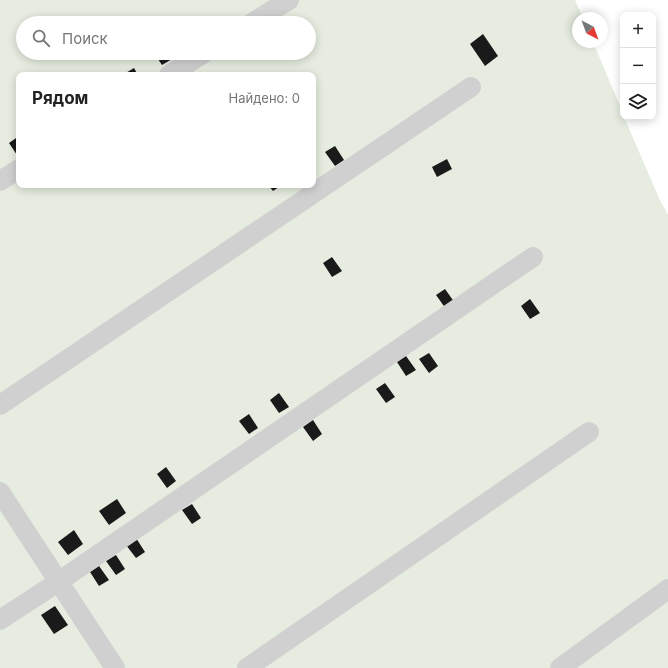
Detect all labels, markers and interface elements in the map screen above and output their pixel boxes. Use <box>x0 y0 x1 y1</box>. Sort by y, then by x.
north arrow <box>572 12 608 48</box>
map controls <box>620 12 656 120</box>
button: + <box>620 12 656 48</box>
search box <box>16 16 316 60</box>
icon: search <box>30 27 52 49</box>
text: Поиск <box>62 29 108 48</box>
button: − <box>620 48 656 84</box>
button: layers <box>620 84 656 120</box>
text: Рядом <box>32 88 88 108</box>
text: Найдено: 0 <box>229 90 300 106</box>

